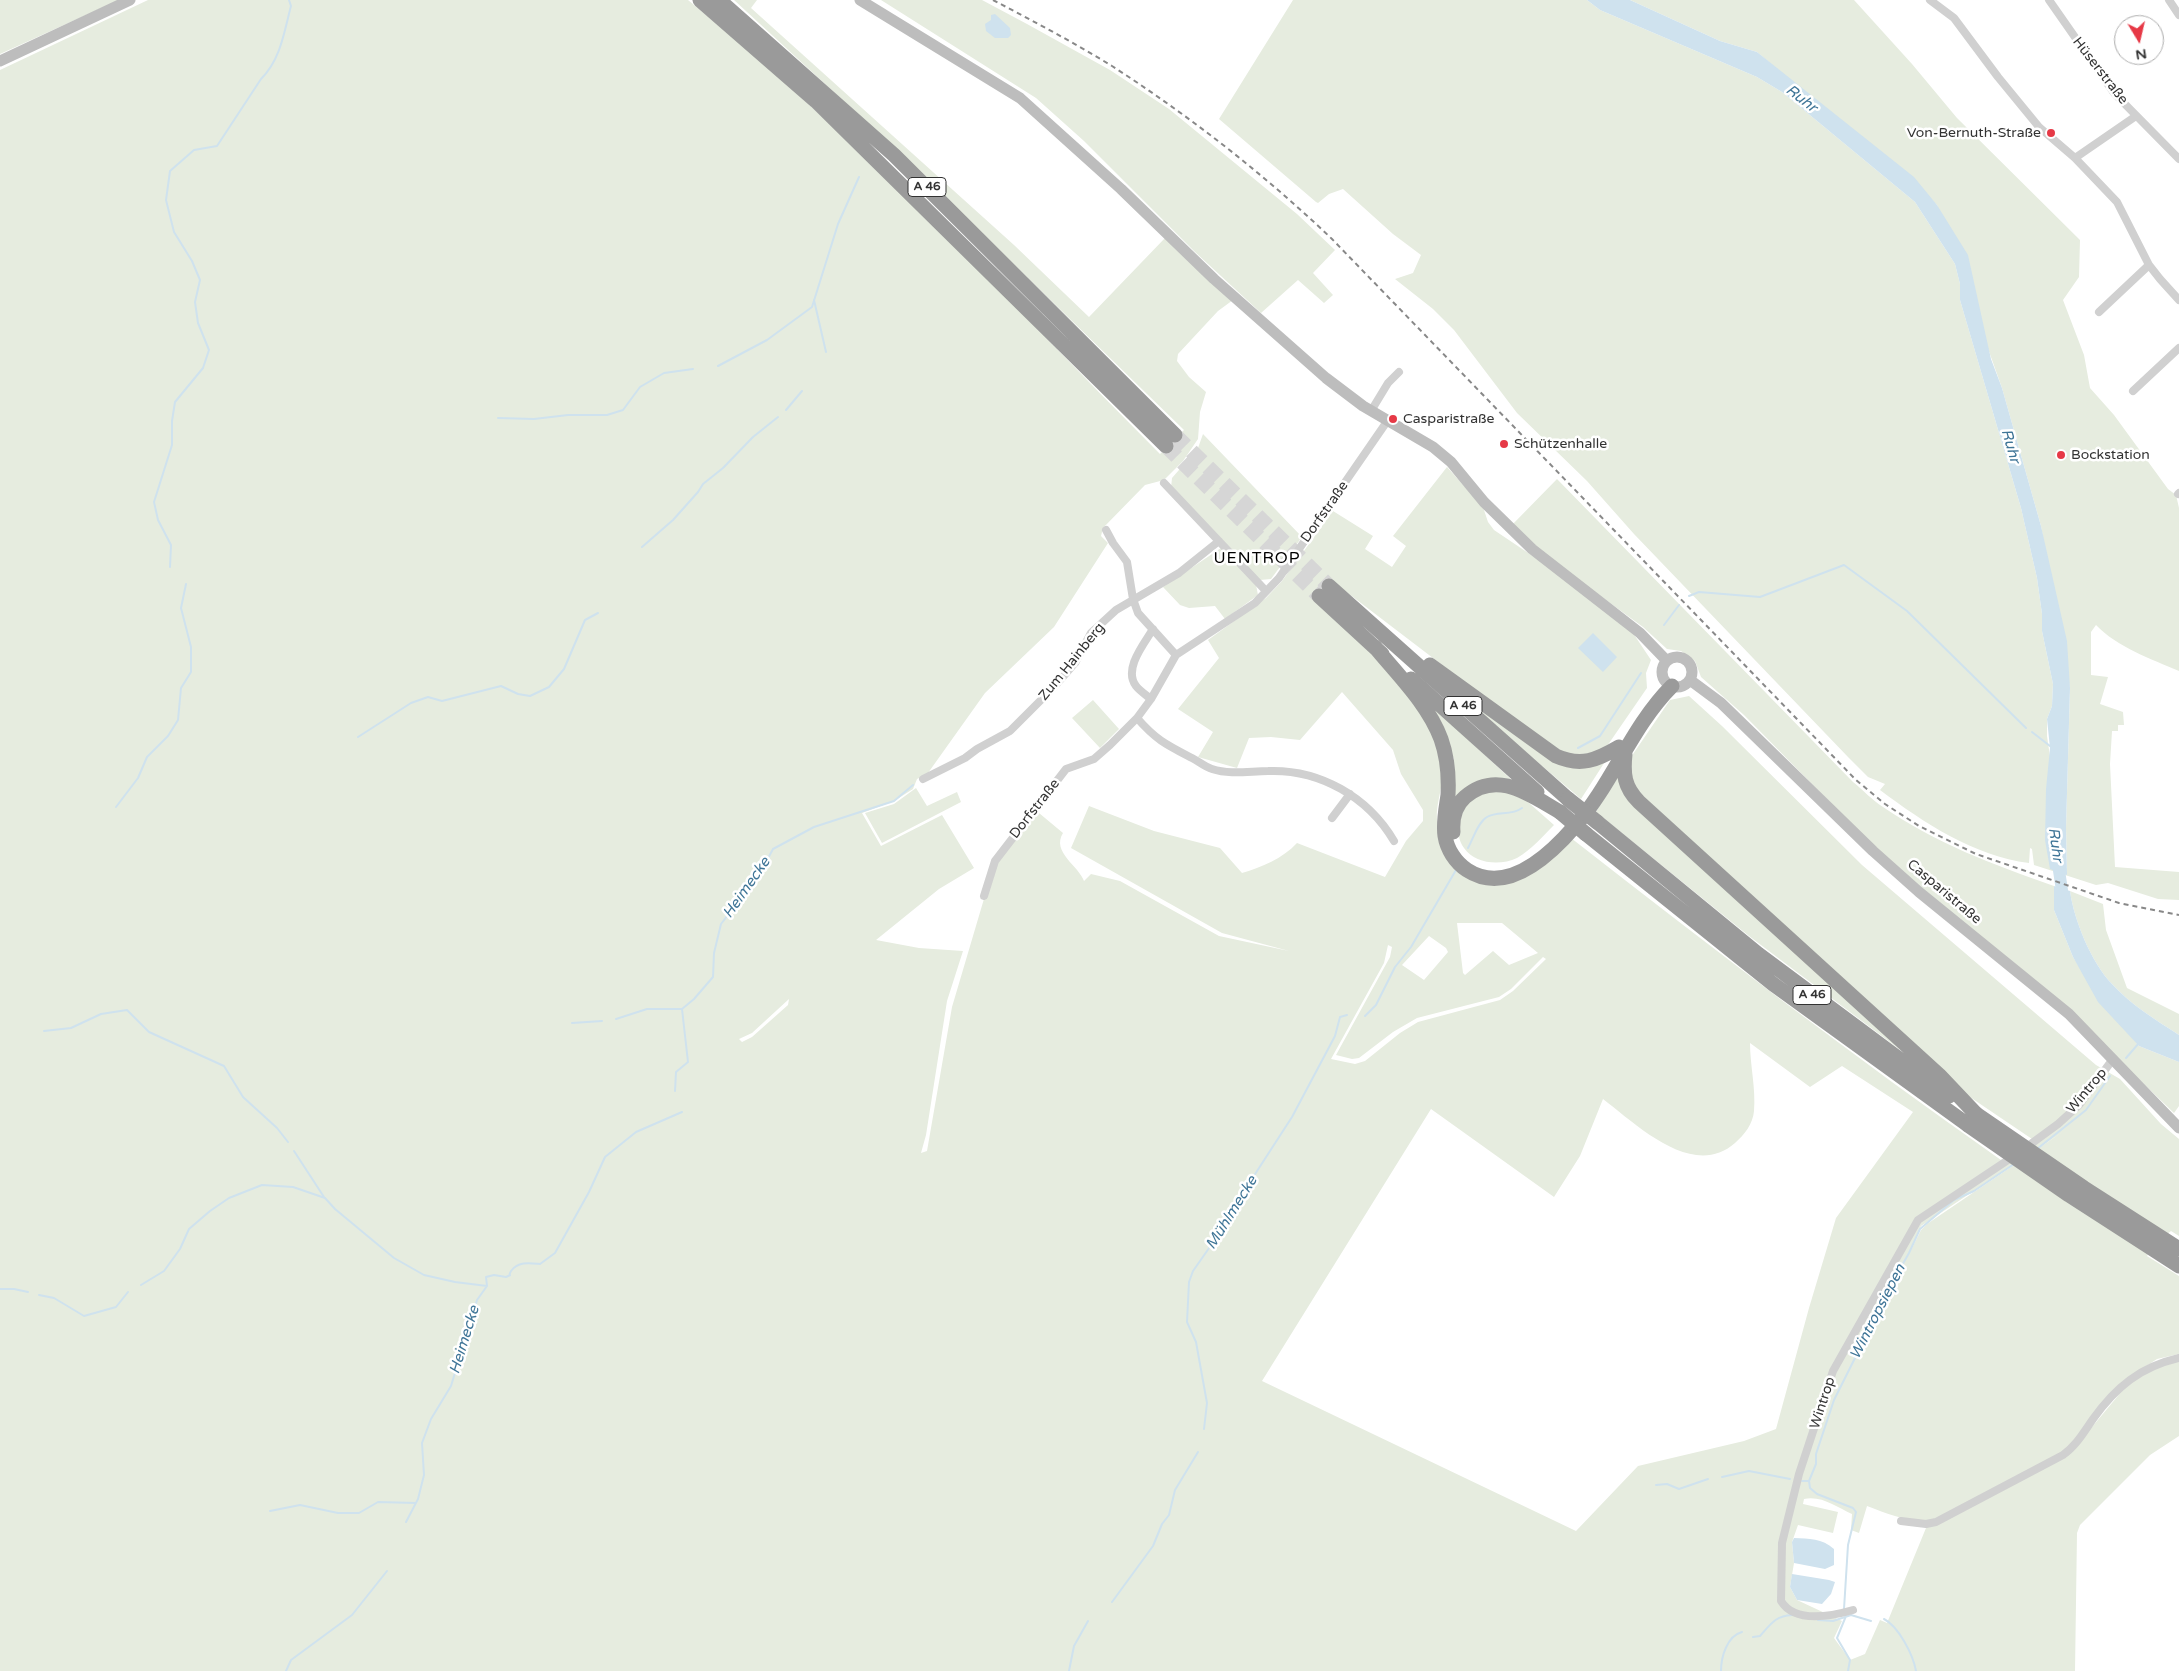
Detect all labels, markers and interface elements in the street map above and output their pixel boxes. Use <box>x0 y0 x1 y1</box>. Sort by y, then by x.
north arrow <box>2114 15 2164 65</box>
street label: Hüserstraße <box>2069 34 2131 108</box>
text: N <box>2134 45 2148 64</box>
water label: Ruhr <box>1782 81 1820 117</box>
place label: Von-Bernuth-Straße <box>1907 125 2041 141</box>
marker: Von-Bernuth-Straße <box>2045 127 2057 139</box>
road number: A 46 <box>908 178 946 196</box>
place label: Casparistraße <box>1403 411 1495 427</box>
marker: Casparistraße <box>1387 413 1399 425</box>
water label: Ruhr <box>1997 427 2023 465</box>
place label: Schützenhalle <box>1514 436 1607 452</box>
marker: Schützenhalle <box>1498 438 1510 450</box>
place label: Bockstation <box>2071 447 2150 463</box>
marker: Bockstation <box>2055 449 2067 461</box>
street label: Dorfstraße <box>1298 478 1352 546</box>
district label: UENTROP <box>1213 549 1301 569</box>
street label: Zum Hainberg <box>1036 620 1108 704</box>
road number: A 46 <box>1444 696 1482 716</box>
street label: Dorfstraße <box>1006 776 1064 842</box>
water label: Ruhr <box>2044 827 2066 863</box>
water label: Heimecke <box>720 854 774 922</box>
street label: Casparistraße <box>1904 856 1984 928</box>
road number: A 46 <box>1793 986 1831 1004</box>
street label: Wintrop <box>2063 1065 2111 1117</box>
water label: Mühlmecke <box>1202 1173 1262 1253</box>
water label: Wintropsiepen <box>1846 1262 1910 1362</box>
water label: Heimecke <box>446 1304 484 1376</box>
street label: Wintrop <box>1807 1375 1839 1431</box>

